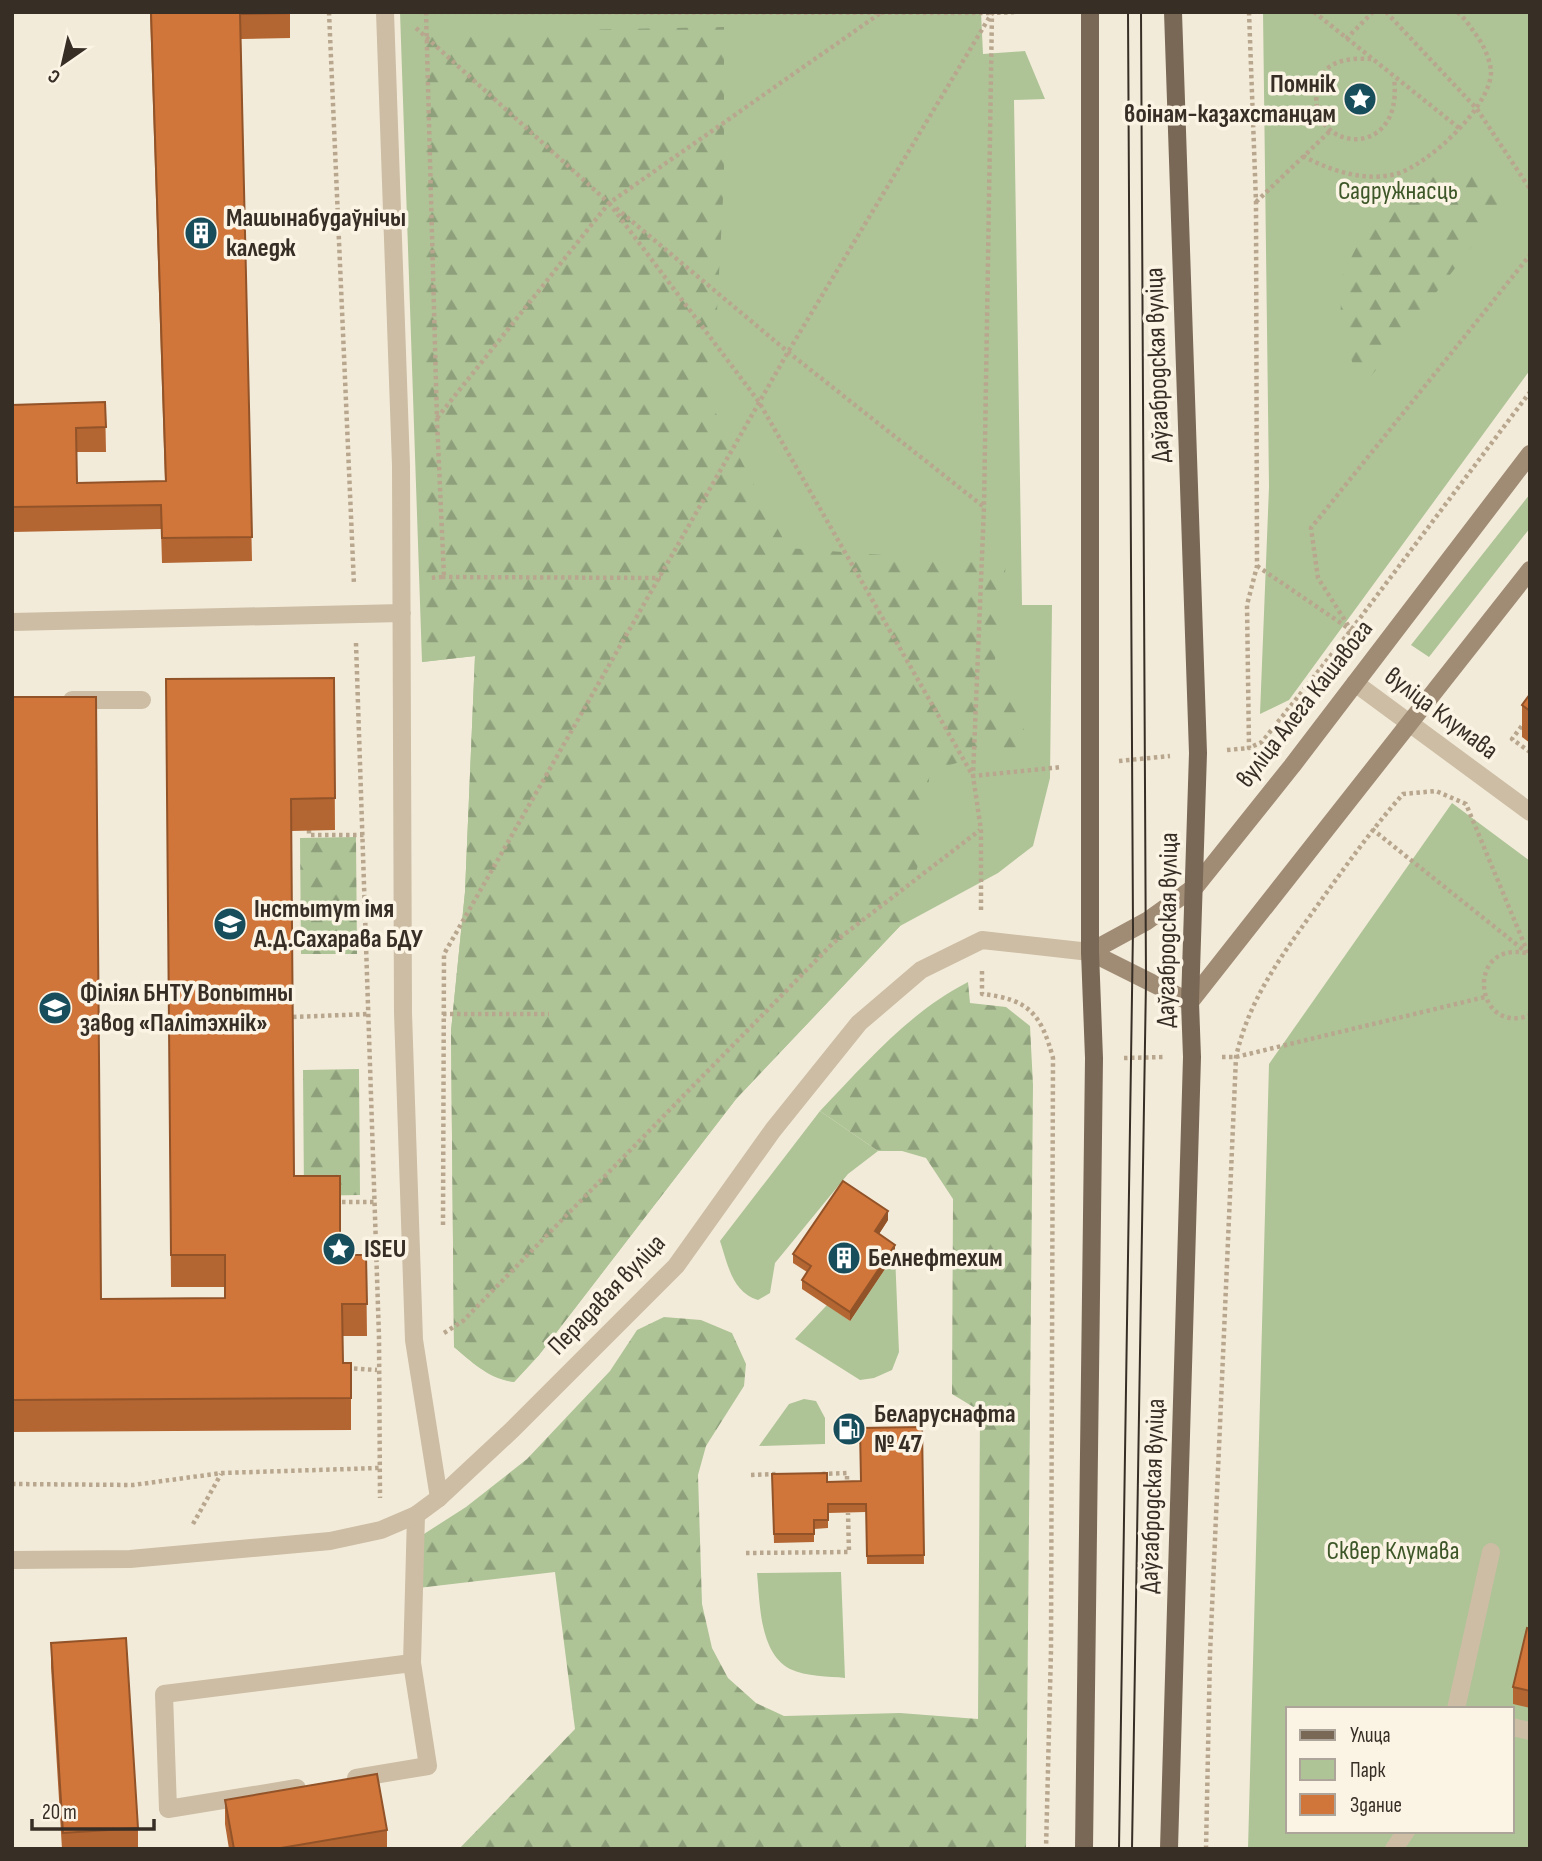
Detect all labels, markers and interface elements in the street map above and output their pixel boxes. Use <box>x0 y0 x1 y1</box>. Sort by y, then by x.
north arrow <box>28 28 98 98</box>
text: С <box>44 63 65 88</box>
place label: Помнік воінам-казахстанцам <box>1124 69 1336 130</box>
place icon: Помнік воінам-казахстанцам <box>1341 80 1379 118</box>
park label: Садружнасць <box>1338 176 1458 207</box>
place label: Машынабудаўнічы каледж <box>226 203 406 264</box>
building icon: Машынабудаўнічы каледж <box>182 214 220 252</box>
street label: Даўгабродская вуліца <box>1139 267 1177 463</box>
street label: вуліца Алега Кашавога <box>1230 614 1380 794</box>
street label: вуліца Клумава <box>1378 661 1504 767</box>
street label: Даўгабродская вуліца <box>1151 832 1185 1028</box>
place label: Інстытут імя А.Д.Сахарава БДУ <box>253 894 424 955</box>
school or university icon: Інстытут імя А.Д.Сахарава БДУ <box>211 905 249 943</box>
place label: Філіял БНТУ Вопытны завод «Палітэхнік» <box>80 978 293 1039</box>
school or university icon: Філіял БНТУ Вопытны завод «Палітэхнік» <box>36 989 74 1027</box>
street label: Перадавая вуліца <box>542 1228 672 1362</box>
place icon: ISEU <box>320 1230 358 1268</box>
place label: ISEU <box>364 1234 406 1265</box>
building icon: Белнефтехим <box>825 1239 863 1277</box>
place label: Белнефтехим <box>868 1243 1003 1274</box>
street label: Даўгабродская вуліца <box>1134 1398 1172 1594</box>
place label: Беларуснафта № 47 <box>874 1399 1016 1460</box>
fuel station icon: Беларуснафта № 47 <box>830 1410 868 1448</box>
park label: Сквер Клумава <box>1327 1536 1460 1567</box>
legend <box>1286 1707 1514 1833</box>
text: Улица <box>1350 1723 1391 1748</box>
text: Парк <box>1350 1758 1385 1783</box>
scale bar <box>32 1787 154 1831</box>
text: Здание <box>1350 1793 1402 1818</box>
text: 20 m <box>42 1800 77 1825</box>

